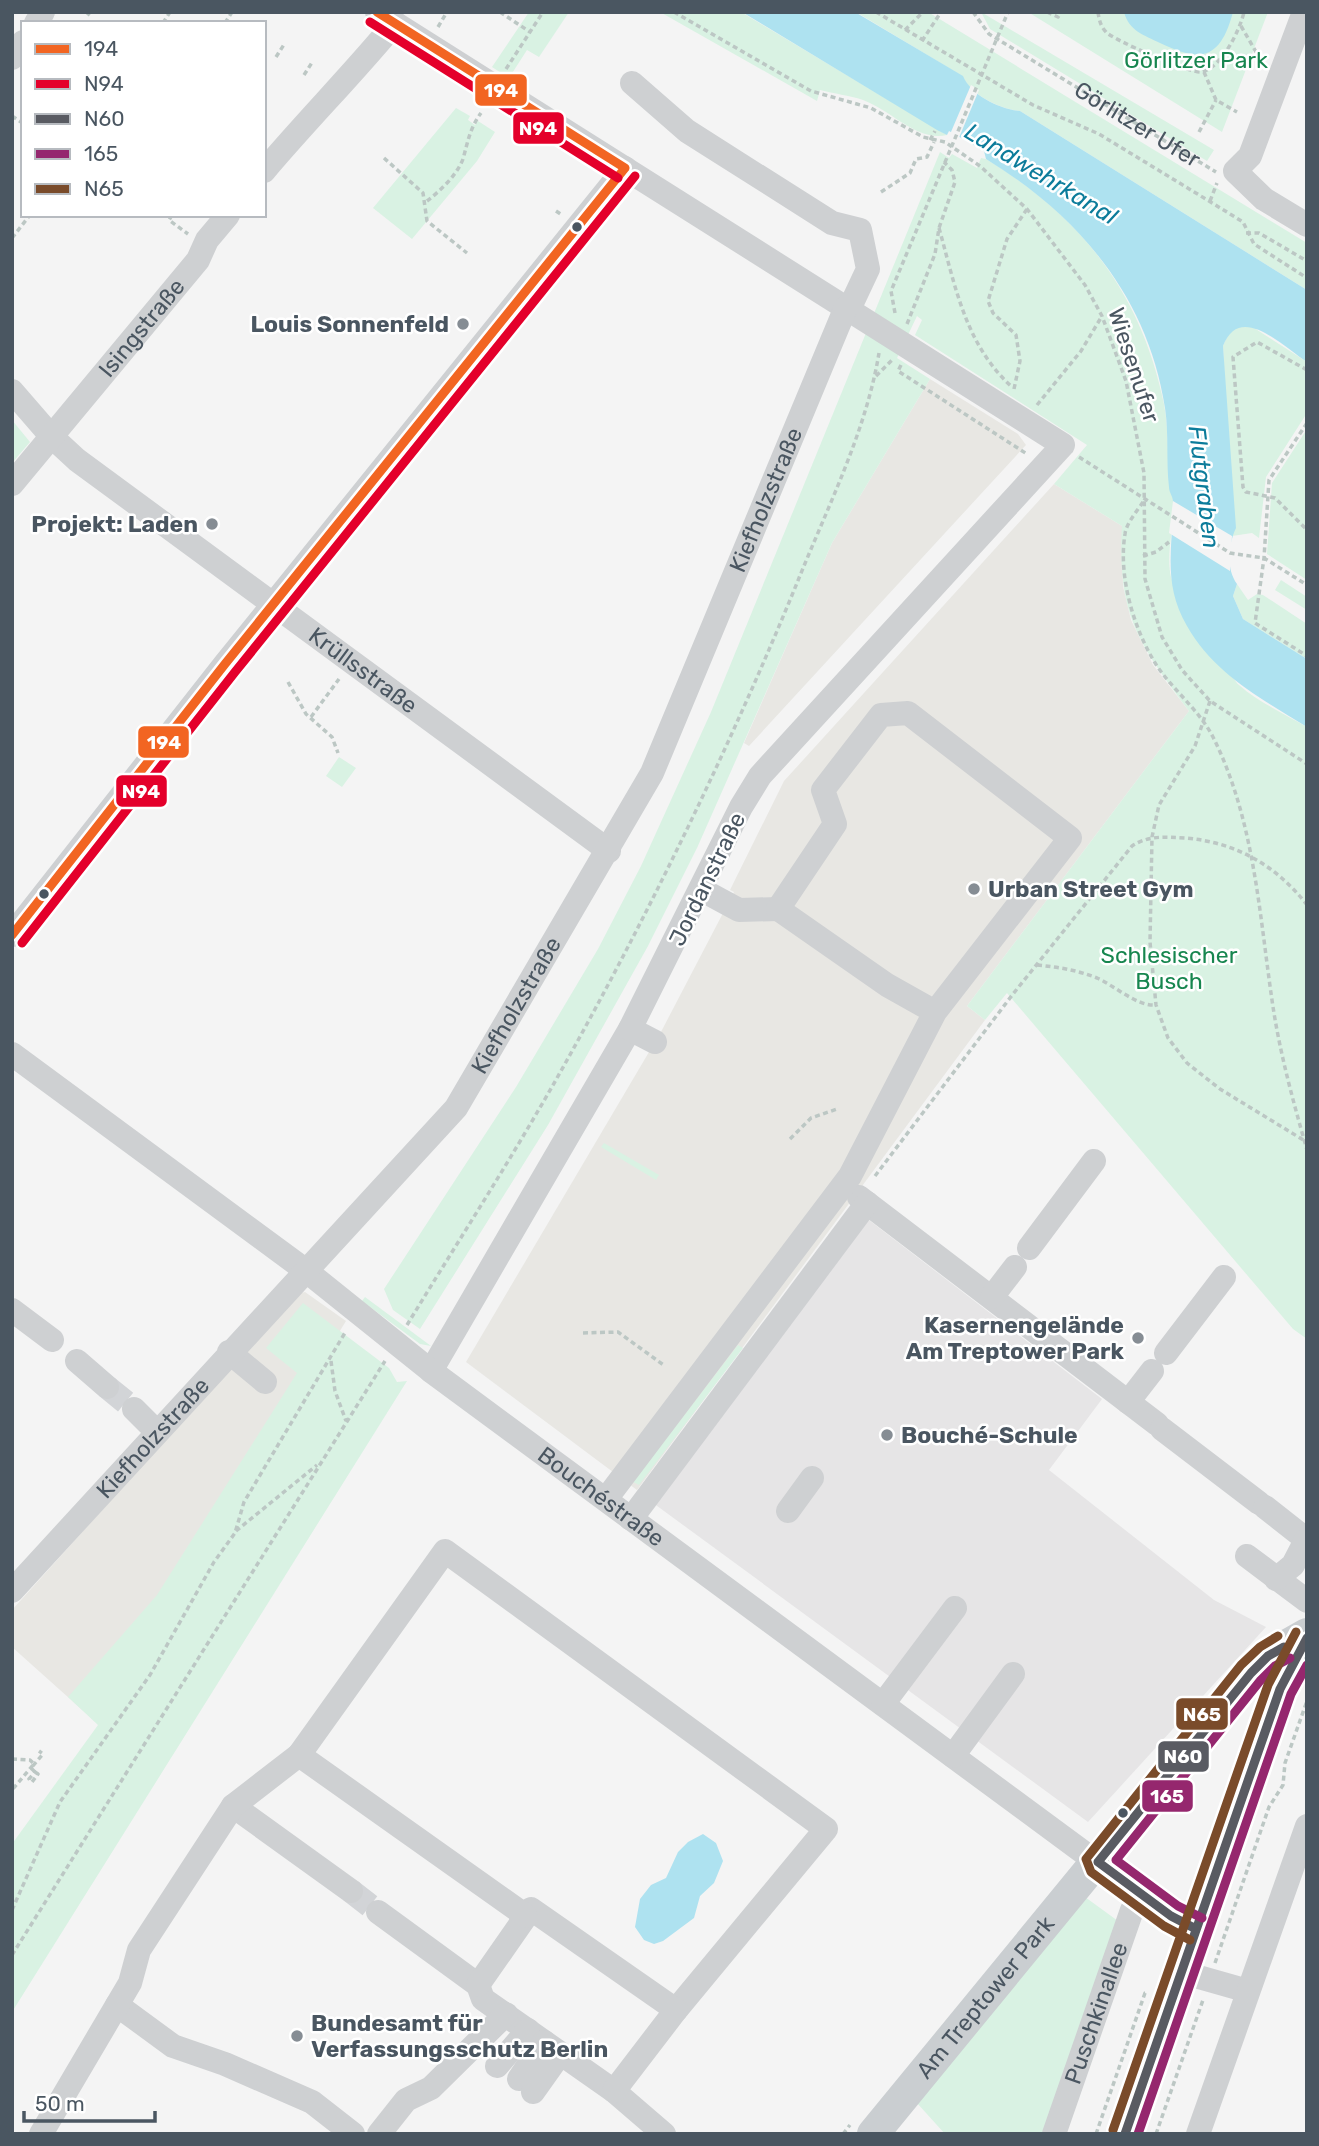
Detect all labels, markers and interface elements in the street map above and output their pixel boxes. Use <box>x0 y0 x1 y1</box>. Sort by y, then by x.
legend <box>21 21 266 217</box>
text: 194 <box>84 36 118 61</box>
park label: Görlitzer Park <box>1124 46 1268 74</box>
text: N94 <box>84 71 124 96</box>
line badge: 194 <box>474 73 528 107</box>
street label: Görlitzer Ufer <box>1069 75 1206 173</box>
text: 194 <box>484 79 518 102</box>
text: N60 <box>84 106 125 131</box>
line badge: N94 <box>512 111 565 145</box>
text: N94 <box>519 117 557 140</box>
water label: Landwehrkanal <box>960 117 1123 231</box>
text: 165 <box>84 141 118 166</box>
text: N65 <box>84 176 124 201</box>
unlabelled marker <box>570 220 584 234</box>
street label: Isingstraße <box>93 273 191 383</box>
street label: Wiesenufer <box>1102 304 1166 426</box>
place label: Louis Sonnenfeld <box>250 310 449 338</box>
marker: Louis Sonnenfeld <box>455 316 471 332</box>
street label: Kiefholzstraße <box>723 423 808 576</box>
water label: Flutgraben <box>1183 424 1225 550</box>
place label: Projekt: Laden <box>31 510 198 538</box>
marker: Projekt: Laden <box>204 516 220 532</box>
street label: Krüllsstraße <box>303 621 423 719</box>
line badge: 194 <box>137 725 190 759</box>
text: 194 <box>147 731 181 754</box>
line badge: N94 <box>115 774 168 808</box>
text: N94 <box>122 780 160 803</box>
street label: Jordanstraße <box>663 808 751 950</box>
place label: Urban Street Gym <box>988 875 1194 903</box>
marker: Urban Street Gym <box>966 881 982 897</box>
unlabelled marker <box>37 887 51 901</box>
street label: Kiefholzstraße <box>465 932 567 1079</box>
park label: Schlesischer Busch <box>1101 941 1238 995</box>
place label: Kasernengelände Am Treptower Park <box>906 1311 1125 1365</box>
marker: Kasernengelände Am Treptower Park <box>1130 1330 1146 1346</box>
street label: Kiefholzstraße <box>90 1372 215 1504</box>
place label: Bouché-Schule <box>901 1421 1078 1449</box>
marker: Bouché-Schule <box>879 1427 895 1443</box>
street label: Bouchéstraße <box>532 1441 670 1553</box>
line badge: N65 <box>1175 1697 1229 1731</box>
text: N65 <box>1183 1703 1221 1726</box>
line badge: N60 <box>1157 1740 1210 1773</box>
text: N60 <box>1164 1745 1202 1768</box>
line badge: 165 <box>1141 1779 1194 1813</box>
text: 165 <box>1150 1785 1184 1808</box>
unlabelled marker <box>1116 1806 1130 1820</box>
street label: Am Treptower Park <box>910 1910 1060 2084</box>
street label: Puschkinallee <box>1059 1939 1134 2088</box>
place label: Bundesamt für Verfassungsschutz Berlin <box>311 2009 608 2063</box>
marker: Bundesamt für Verfassungsschutz Berlin <box>289 2028 305 2044</box>
scale bar <box>24 2080 156 2124</box>
text: 50 m <box>35 2091 85 2116</box>

